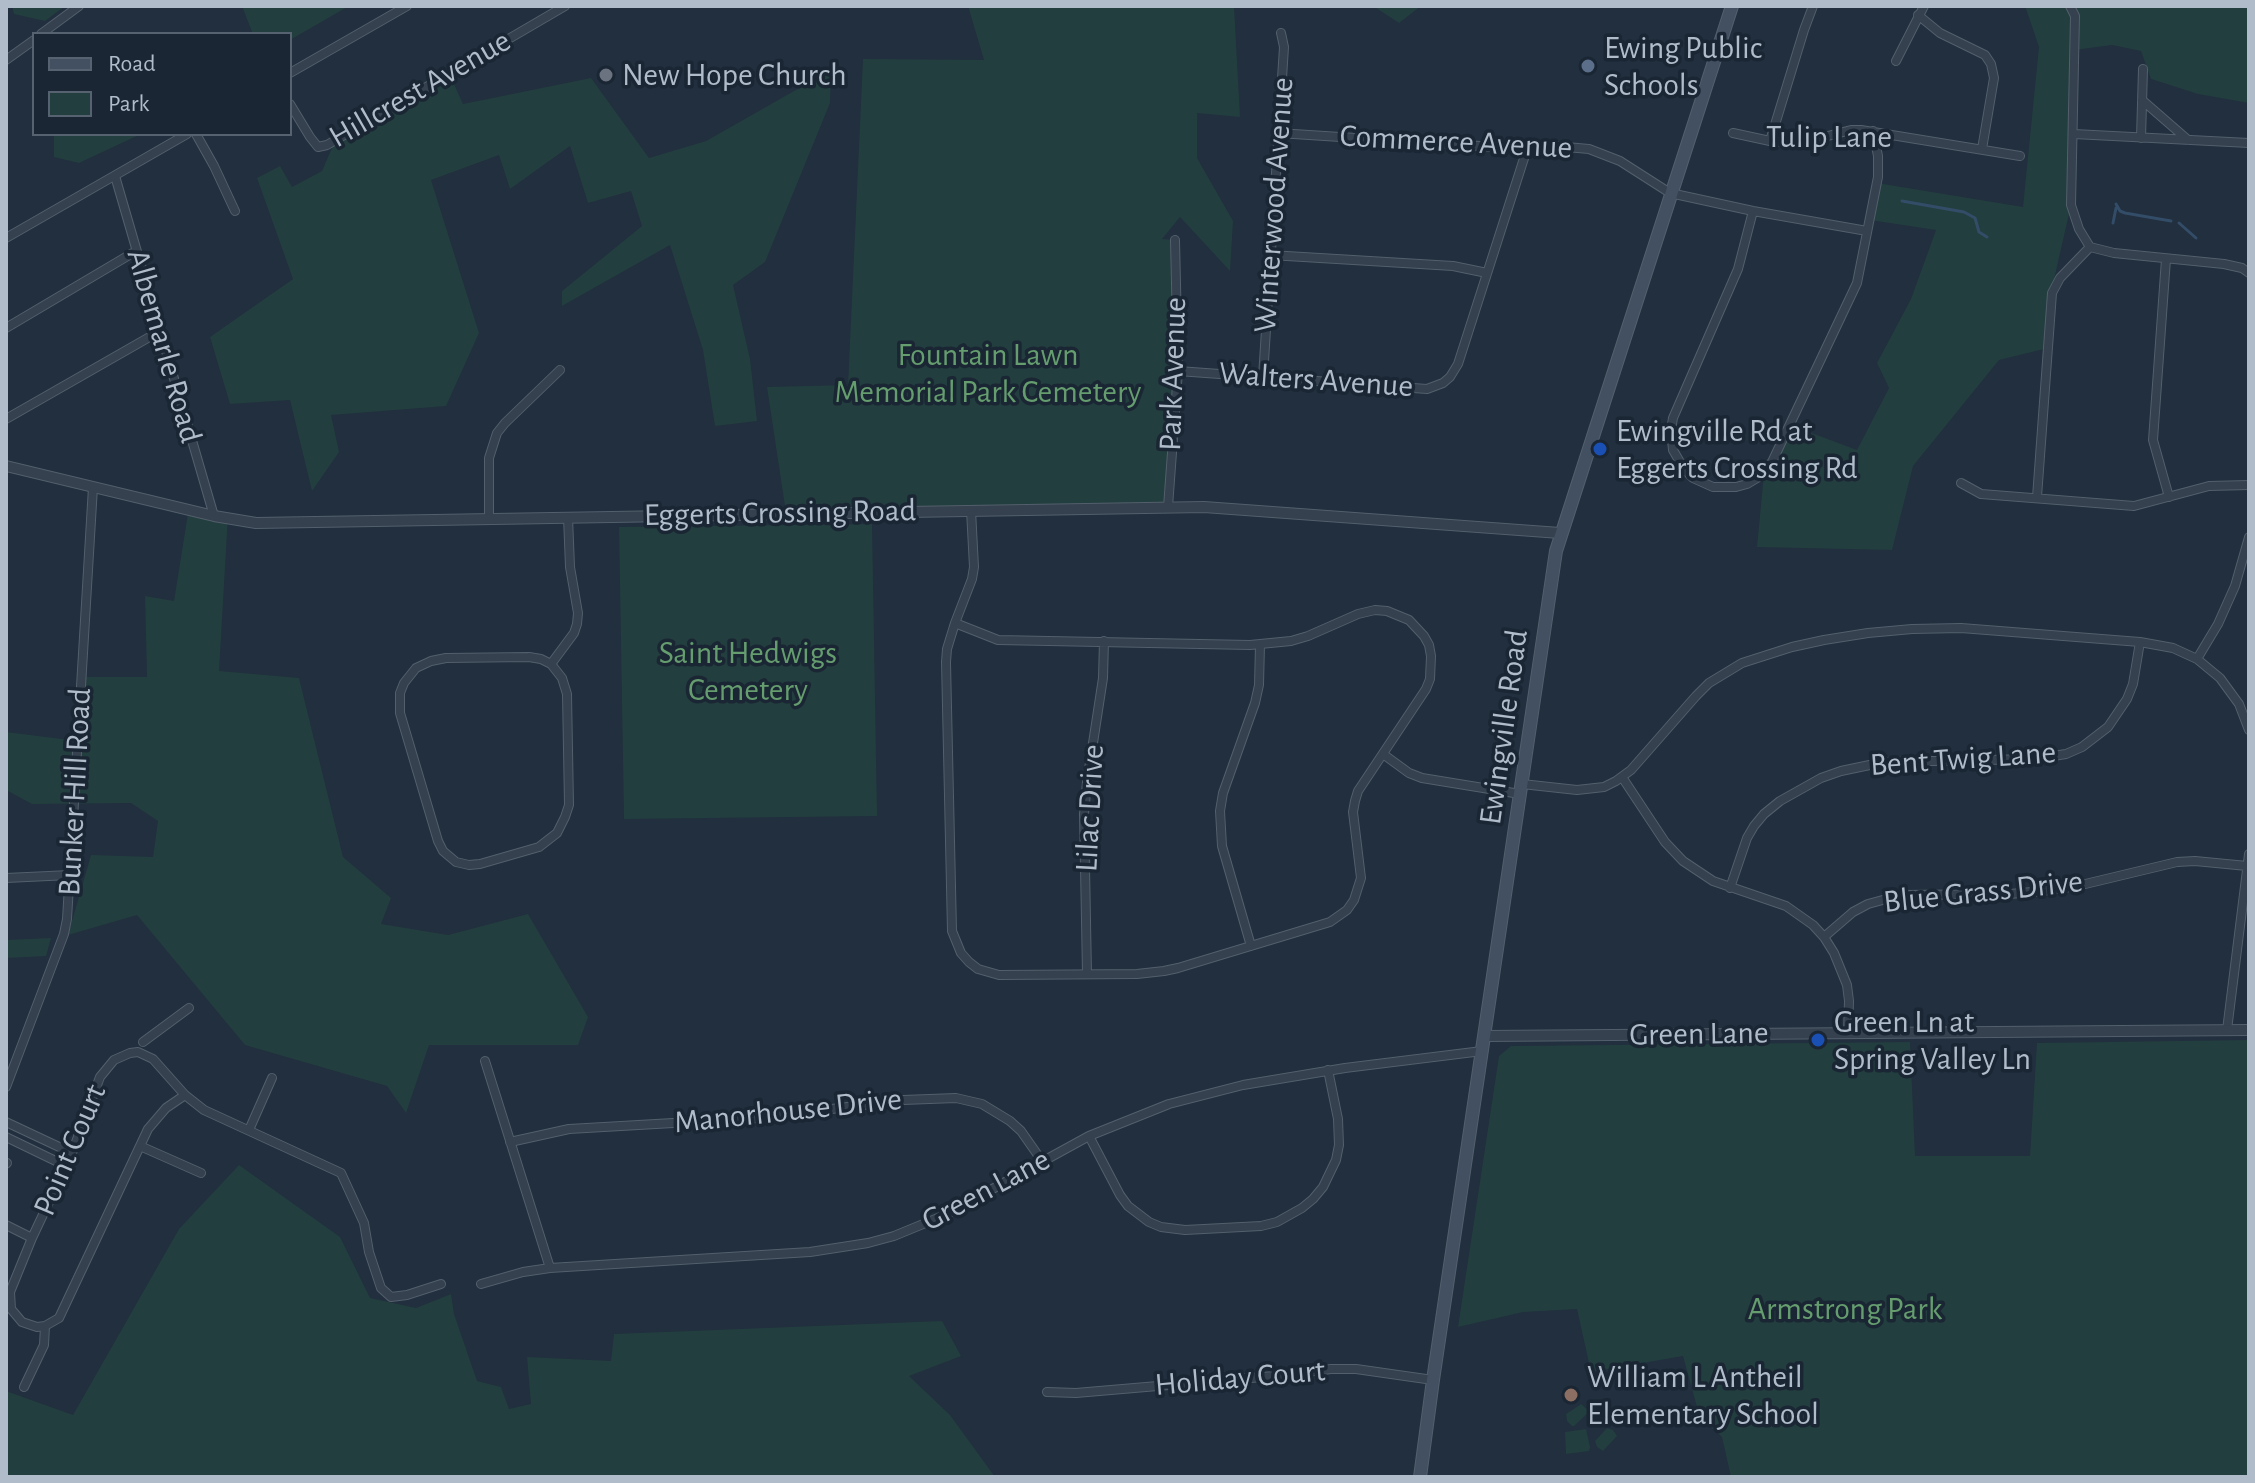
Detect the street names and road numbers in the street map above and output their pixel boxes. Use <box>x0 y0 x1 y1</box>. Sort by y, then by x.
street label: Hillcrest Avenue <box>322 22 518 156</box>
street label: Winterwood Avenue <box>1246 76 1302 334</box>
street label: Commerce Avenue <box>1339 117 1573 167</box>
street label: Tulip Lane <box>1766 118 1892 156</box>
street label: Albemarle Road <box>118 245 210 447</box>
street label: Park Avenue <box>1151 296 1195 452</box>
street label: Walters Avenue <box>1218 354 1414 406</box>
street label: Eggerts Crossing Road <box>644 491 916 535</box>
street label: Ewingville Road <box>1471 627 1537 827</box>
street label: Bunker Hill Road <box>50 687 100 897</box>
street label: Bent Twig Lane <box>1869 733 2057 785</box>
street label: Lilac Drive <box>1067 743 1113 873</box>
street label: Blue Grass Drive <box>1881 862 2085 922</box>
street label: Green Lane <box>1629 1014 1769 1054</box>
street label: Point Court <box>25 1079 115 1221</box>
street label: Manorhouse Drive <box>672 1080 904 1142</box>
street label: Green Lane <box>916 1140 1056 1240</box>
street label: Holiday Court <box>1153 1351 1327 1405</box>

